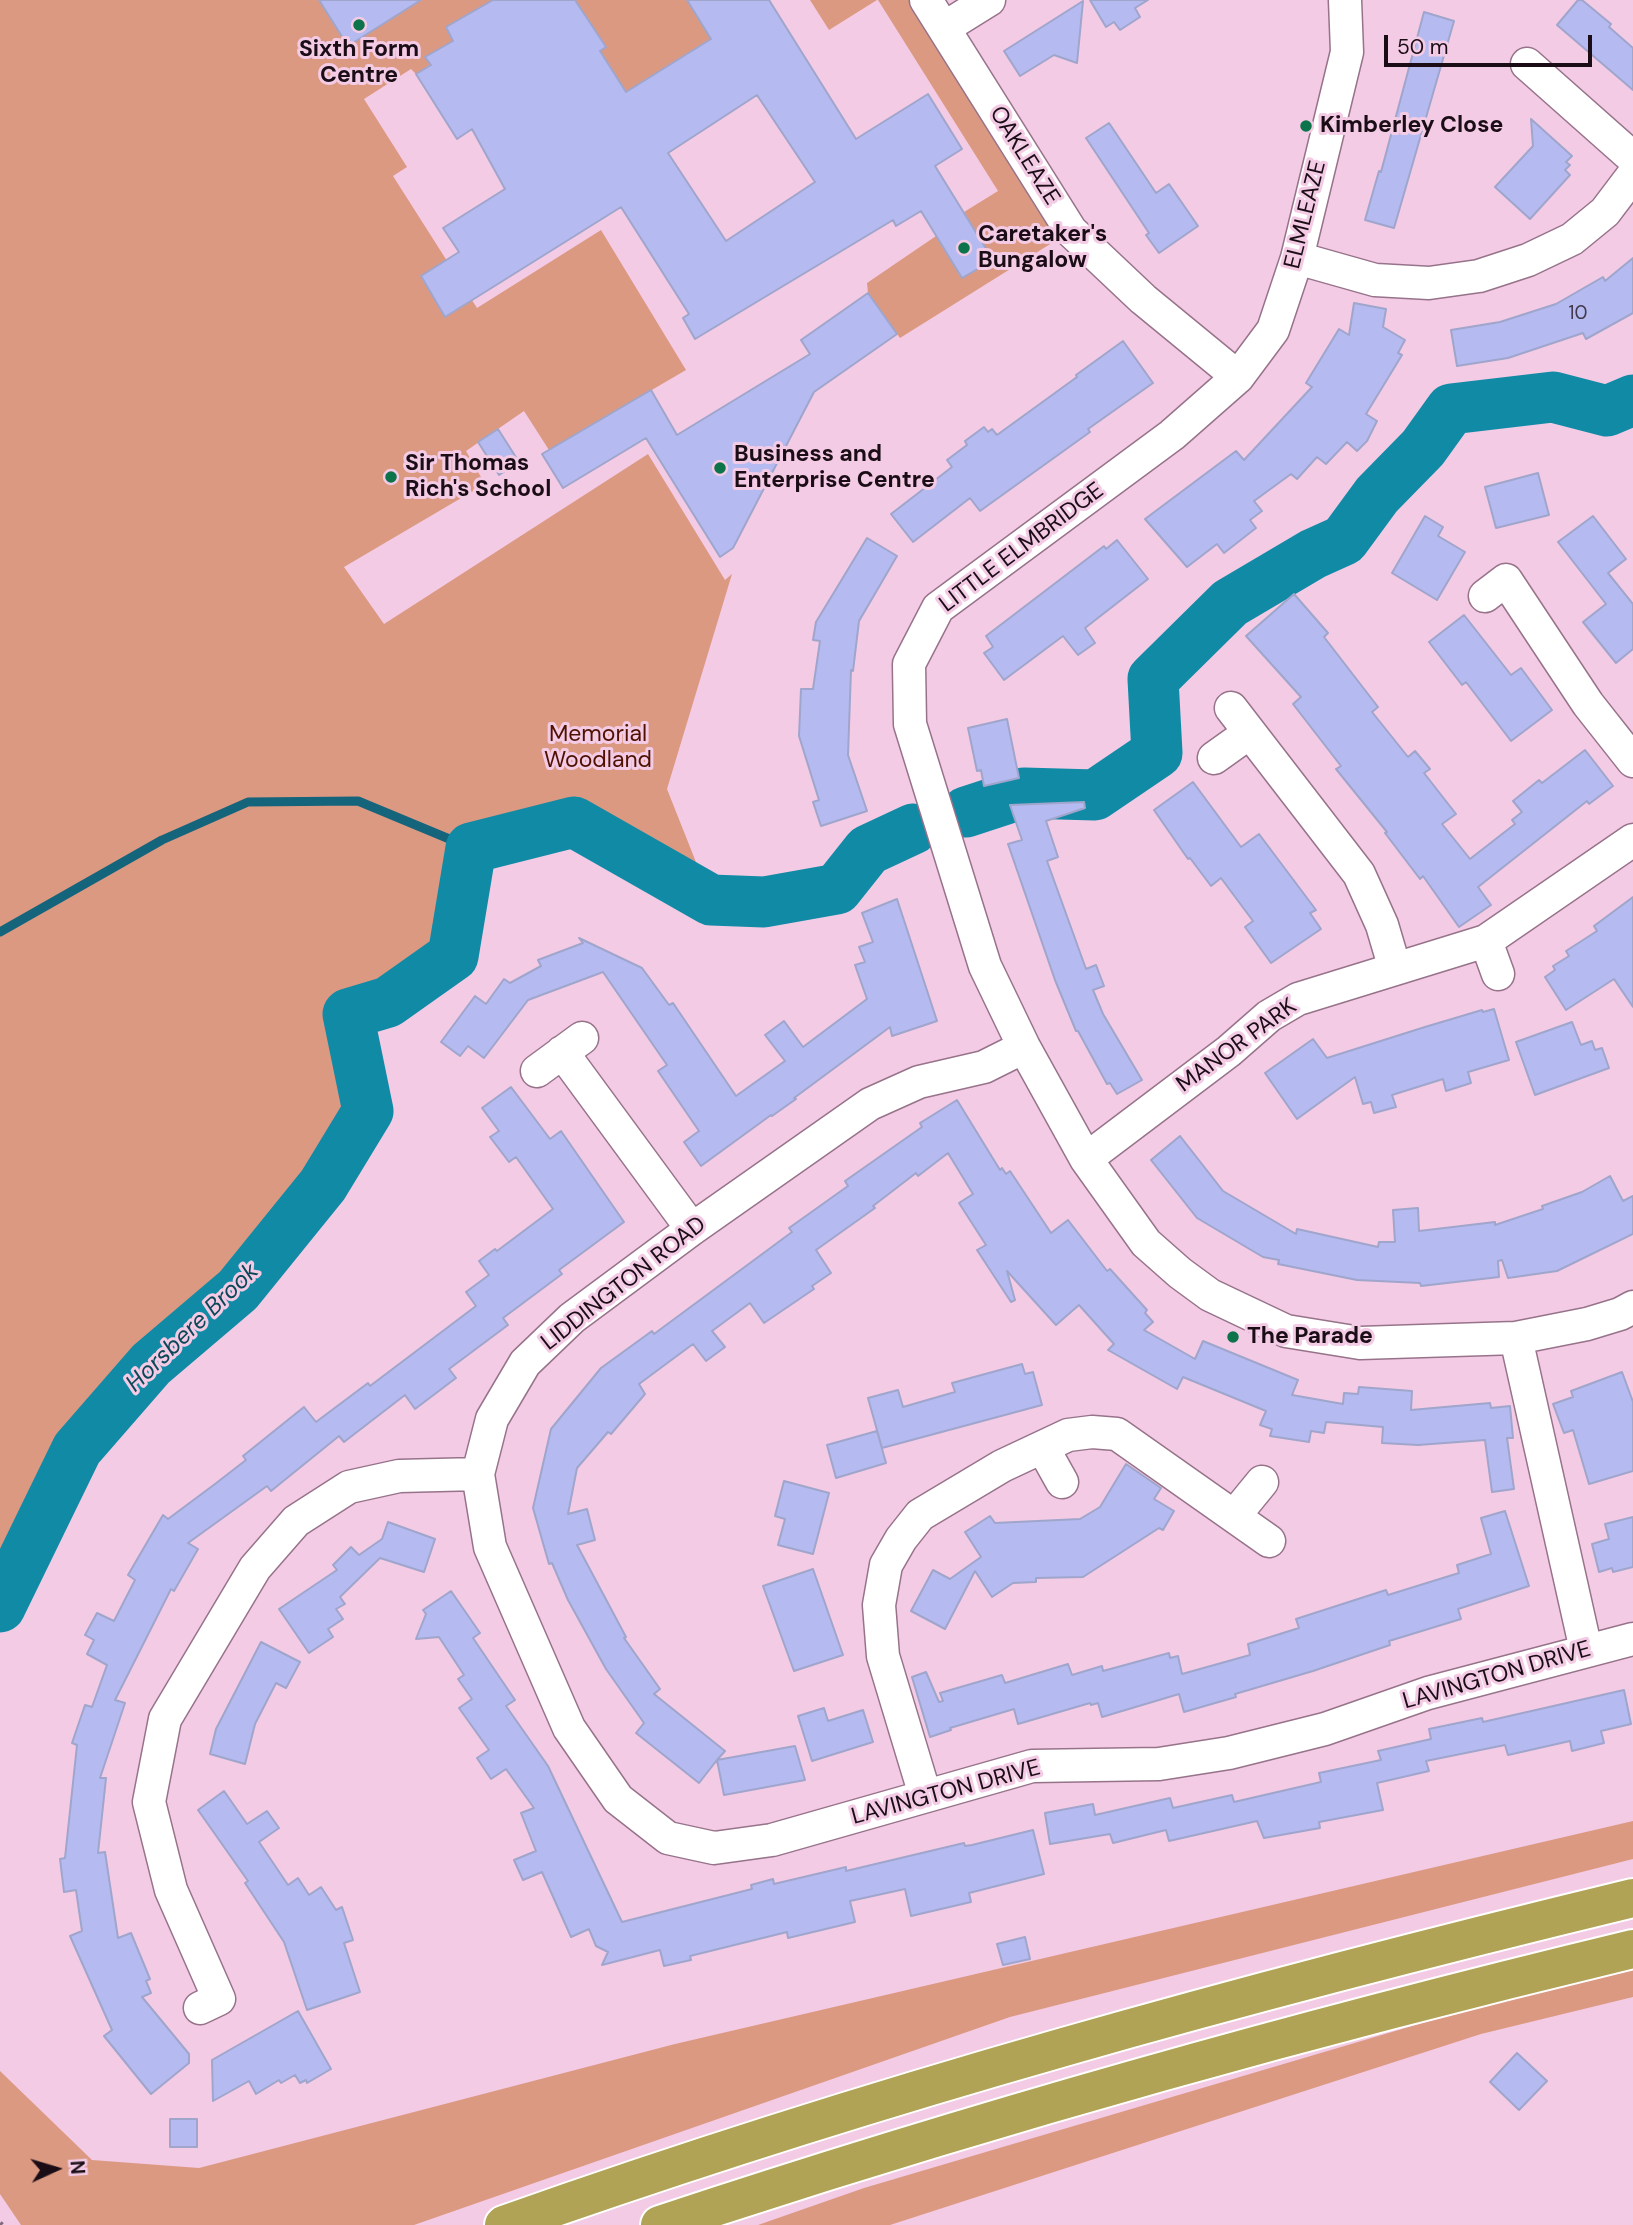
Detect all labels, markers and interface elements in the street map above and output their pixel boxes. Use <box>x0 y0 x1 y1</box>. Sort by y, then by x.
marker: Sixth Form Centre <box>351 17 367 33</box>
scale bar <box>1388 21 1596 65</box>
text: 50 m <box>1397 33 1448 61</box>
place label: Sixth Form Centre <box>299 36 419 90</box>
street label: OAKLEAZE <box>983 102 1065 210</box>
place label: Kimberley Close <box>1320 112 1503 140</box>
marker: Kimberley Close <box>1298 118 1314 134</box>
street label: ELMLEAZE <box>1279 158 1333 272</box>
place label: Caretaker's Bungalow <box>978 221 1107 275</box>
marker: Caretaker's Bungalow <box>956 240 972 256</box>
house number: 10 <box>1569 303 1587 325</box>
place label: Business and Enterprise Centre <box>734 441 935 495</box>
place label: Sir Thomas Rich's School <box>405 450 551 504</box>
marker: Business and Enterprise Centre <box>712 460 728 476</box>
marker: Sir Thomas Rich's School <box>383 469 399 485</box>
street label: LITTLE ELMBRIDGE <box>935 477 1109 619</box>
park label: Memorial Woodland <box>544 721 652 775</box>
street label: MANOR PARK <box>1172 993 1302 1099</box>
street label: LIDDINGTON ROAD <box>536 1211 712 1357</box>
water label: Horsbere Brook <box>121 1258 265 1398</box>
place label: The Parade <box>1247 1323 1373 1351</box>
marker: The Parade <box>1225 1329 1241 1345</box>
street label: LAVINGTON DRIVE <box>1400 1636 1594 1716</box>
street label: LAVINGTON DRIVE <box>849 1755 1043 1831</box>
north arrow <box>21 2134 91 2204</box>
text: N <box>64 2160 90 2175</box>

